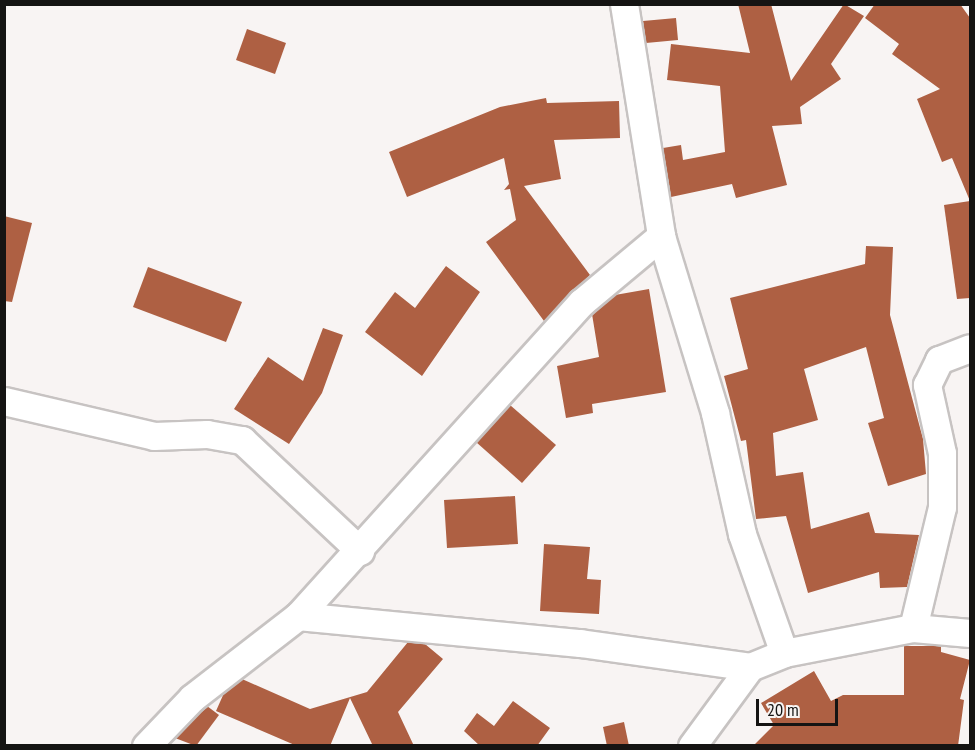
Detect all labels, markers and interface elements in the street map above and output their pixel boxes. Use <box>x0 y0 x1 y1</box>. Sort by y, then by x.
scale bar <box>759 687 842 725</box>
text: 20 m <box>767 698 799 721</box>

